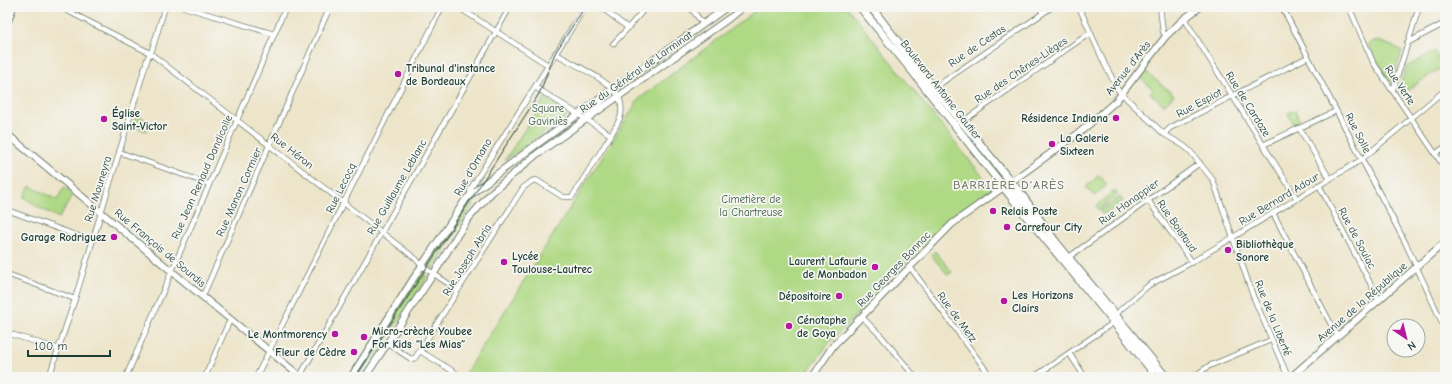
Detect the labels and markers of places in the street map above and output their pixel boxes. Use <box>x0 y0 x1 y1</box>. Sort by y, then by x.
place label: Tribunal d'instance de Bordeaux <box>406 62 496 88</box>
marker: Tribunal d'instance de Bordeaux <box>393 69 403 79</box>
place label: Église Saint-Victor <box>112 106 168 133</box>
place label: Résidence Indiana <box>1021 112 1108 125</box>
marker: Résidence Indiana <box>1111 113 1121 123</box>
marker: Église Saint-Victor <box>99 114 109 124</box>
place label: La Galerie Sixteen <box>1060 132 1110 158</box>
marker: La Galerie Sixteen <box>1047 139 1057 149</box>
place label: Relais Poste <box>1001 205 1058 218</box>
marker: Relais Poste <box>988 206 998 216</box>
place label: Carrefour City <box>1015 221 1082 234</box>
marker: Carrefour City <box>1002 222 1012 232</box>
place label: Garage Rodriguez <box>21 231 106 244</box>
marker: Garage Rodriguez <box>109 232 119 242</box>
place label: Bibliothèque Sonore <box>1236 238 1294 264</box>
marker: Bibliothèque Sonore <box>1223 245 1233 255</box>
place label: Lycée Toulouse-Lautrec <box>512 250 592 276</box>
place label: Laurent Lafaurie de Monbadon <box>789 255 868 281</box>
marker: Lycée Toulouse-Lautrec <box>499 257 509 267</box>
marker: Laurent Lafaurie de Monbadon <box>870 262 880 272</box>
place label: Les Horizons Clairs <box>1012 289 1073 315</box>
place label: Dépositoire <box>779 290 832 303</box>
marker: Dépositoire <box>834 291 844 301</box>
marker: Les Horizons Clairs <box>999 296 1009 306</box>
place label: Cénotaphe de Goya <box>797 314 847 340</box>
marker: Cénotaphe de Goya <box>784 321 794 331</box>
place label: Micro-crèche Youbee For Kids “Les Mias” <box>372 325 472 351</box>
place label: Le Montmorency <box>248 328 327 341</box>
marker: Le Montmorency <box>330 329 340 339</box>
marker: Micro-crèche Youbee For Kids “Les Mias” <box>359 332 369 342</box>
place label: Fleur de Cèdre <box>275 346 347 359</box>
marker: Fleur de Cèdre <box>349 347 359 357</box>

